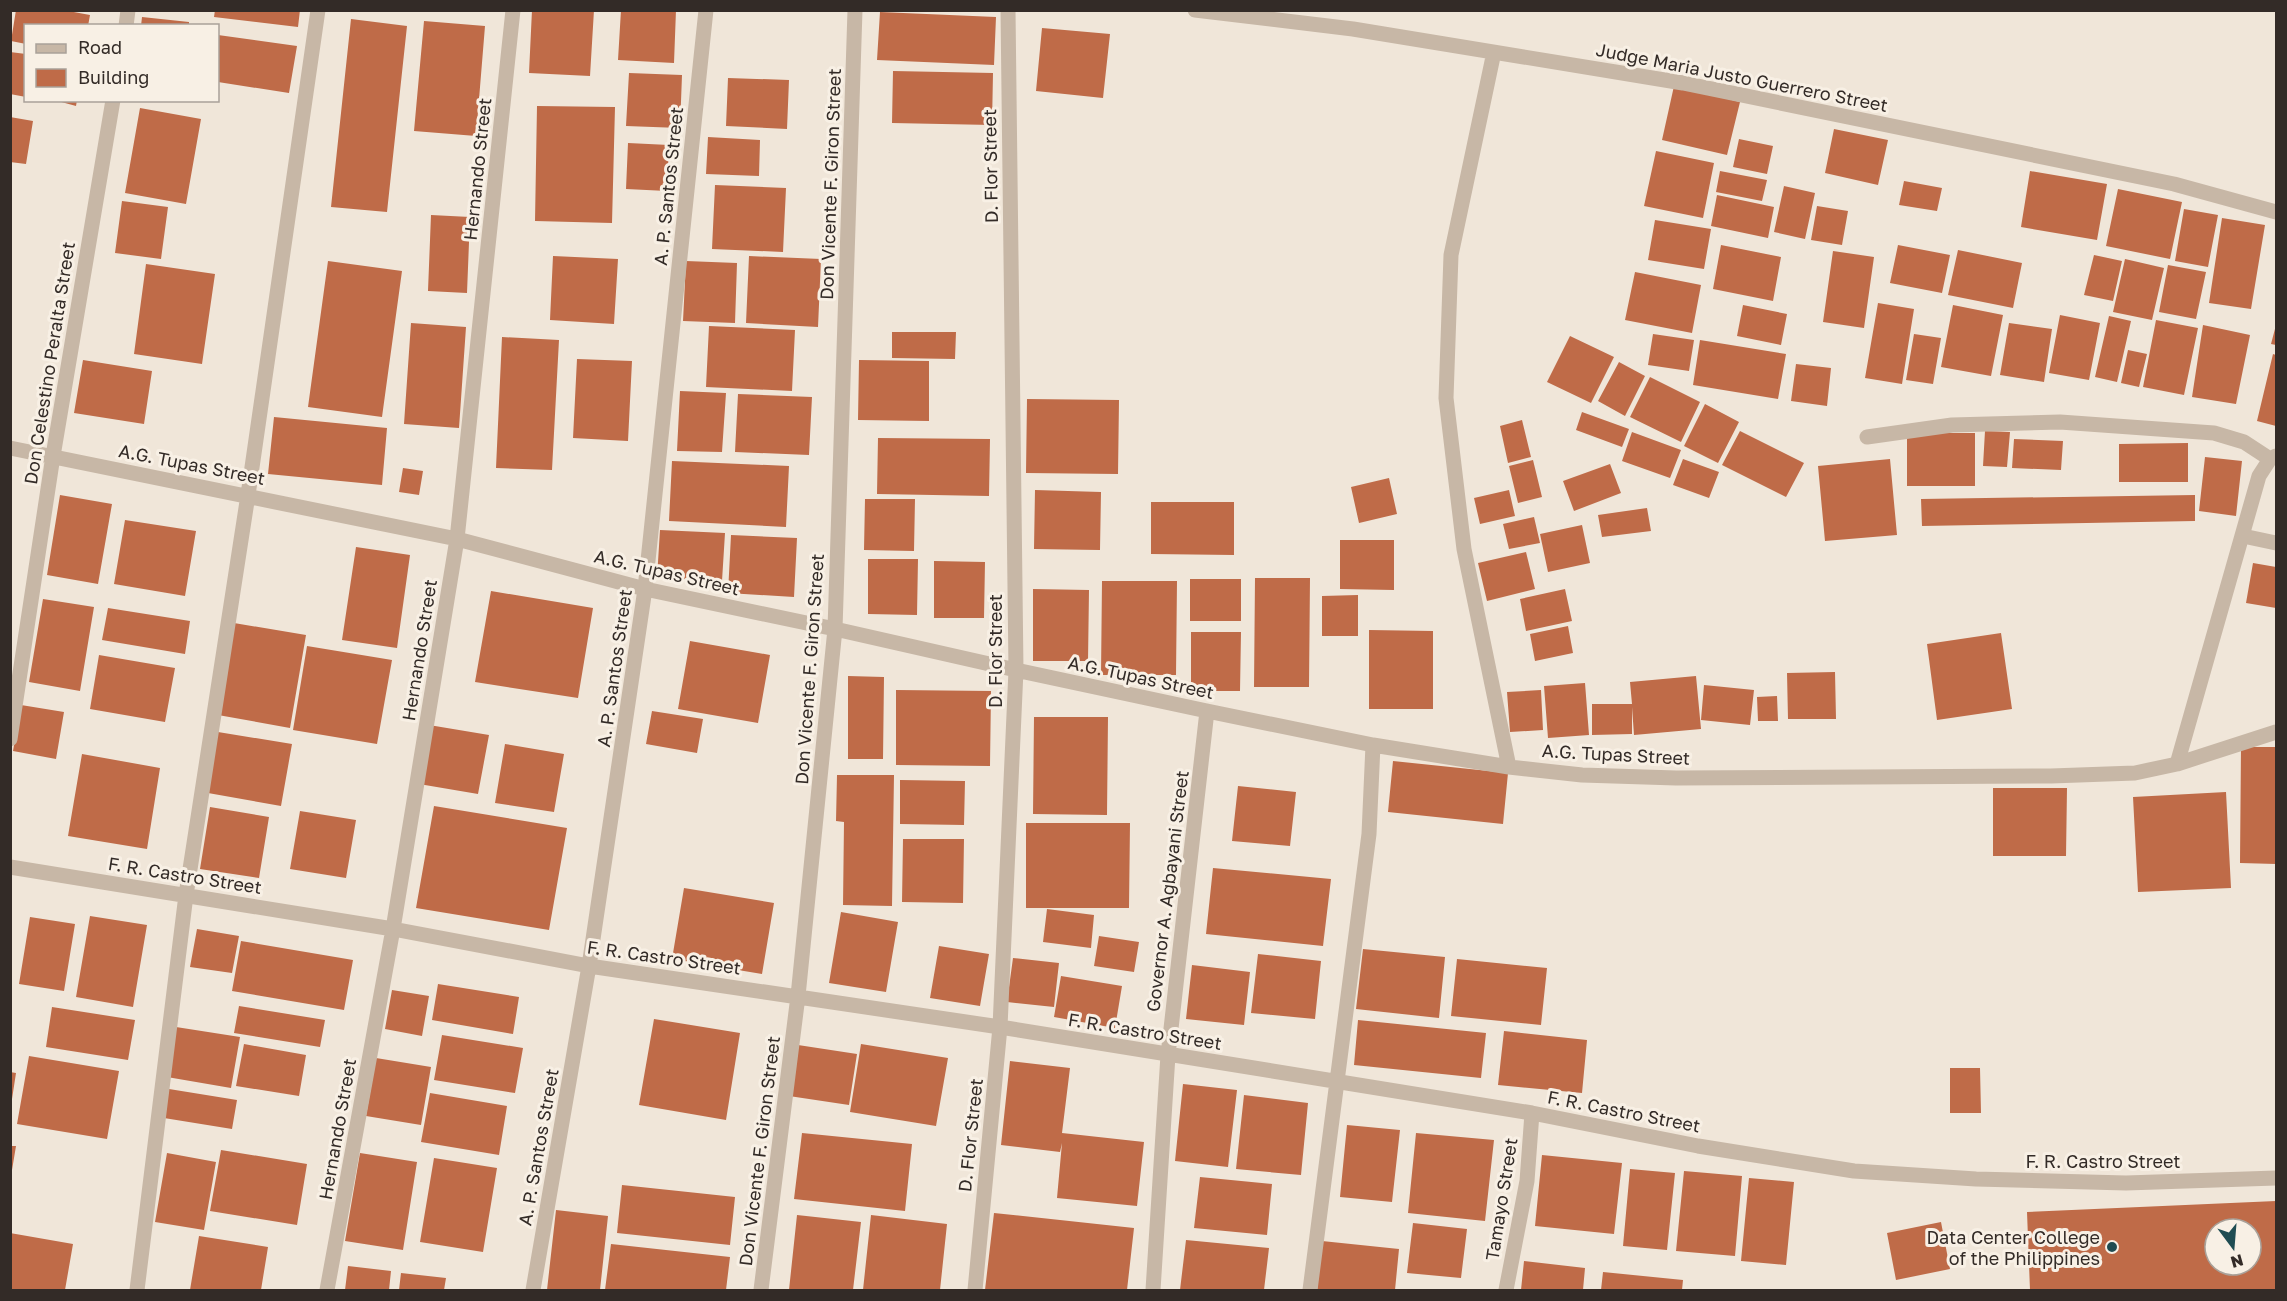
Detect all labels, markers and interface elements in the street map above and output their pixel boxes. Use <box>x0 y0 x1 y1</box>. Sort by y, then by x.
legend <box>24 24 219 102</box>
text: Road <box>78 36 122 58</box>
street label: Judge Maria Justo Guerrero Street <box>1594 38 1890 116</box>
text: Building <box>78 66 149 88</box>
street label: Don Vicente F. Giron Street <box>815 68 845 300</box>
street label: Hernando Street <box>459 97 495 241</box>
street label: A. P. Santos Street <box>649 106 687 266</box>
street label: D. Flor Street <box>978 109 1002 223</box>
street label: Don Celestino Peralta Street <box>19 240 79 486</box>
street label: A.G. Tupas Street <box>117 439 267 489</box>
street label: A.G. Tupas Street <box>592 545 742 599</box>
street label: Don Vicente F. Giron Street <box>790 553 828 785</box>
street label: Hernando Street <box>397 578 441 722</box>
street label: A. P. Santos Street <box>592 588 636 748</box>
street label: D. Flor Street <box>984 594 1006 708</box>
street label: A.G. Tupas Street <box>1066 651 1216 703</box>
street label: A.G. Tupas Street <box>1541 739 1691 769</box>
street label: Governor A. Agbayani Street <box>1141 769 1193 1013</box>
street label: F. R. Castro Street <box>107 852 263 898</box>
street label: F. R. Castro Street <box>586 935 742 979</box>
street label: F. R. Castro Street <box>1067 1008 1223 1054</box>
street label: Don Vicente F. Giron Street <box>734 1035 784 1267</box>
street label: Hernando Street <box>314 1057 360 1201</box>
street label: A. P. Santos Street <box>513 1067 563 1227</box>
street label: D. Flor Street <box>953 1077 987 1193</box>
street label: F. R. Castro Street <box>1546 1085 1702 1137</box>
street label: Tamayo Street <box>1480 1136 1522 1262</box>
street label: F. R. Castro Street <box>2025 1150 2181 1172</box>
north arrow <box>2203 1217 2263 1277</box>
place label: Data Center College of the Philippines <box>1926 1226 2100 1269</box>
marker: Data Center College of the Philippines <box>2105 1240 2119 1254</box>
text: N <box>2229 1250 2246 1273</box>

